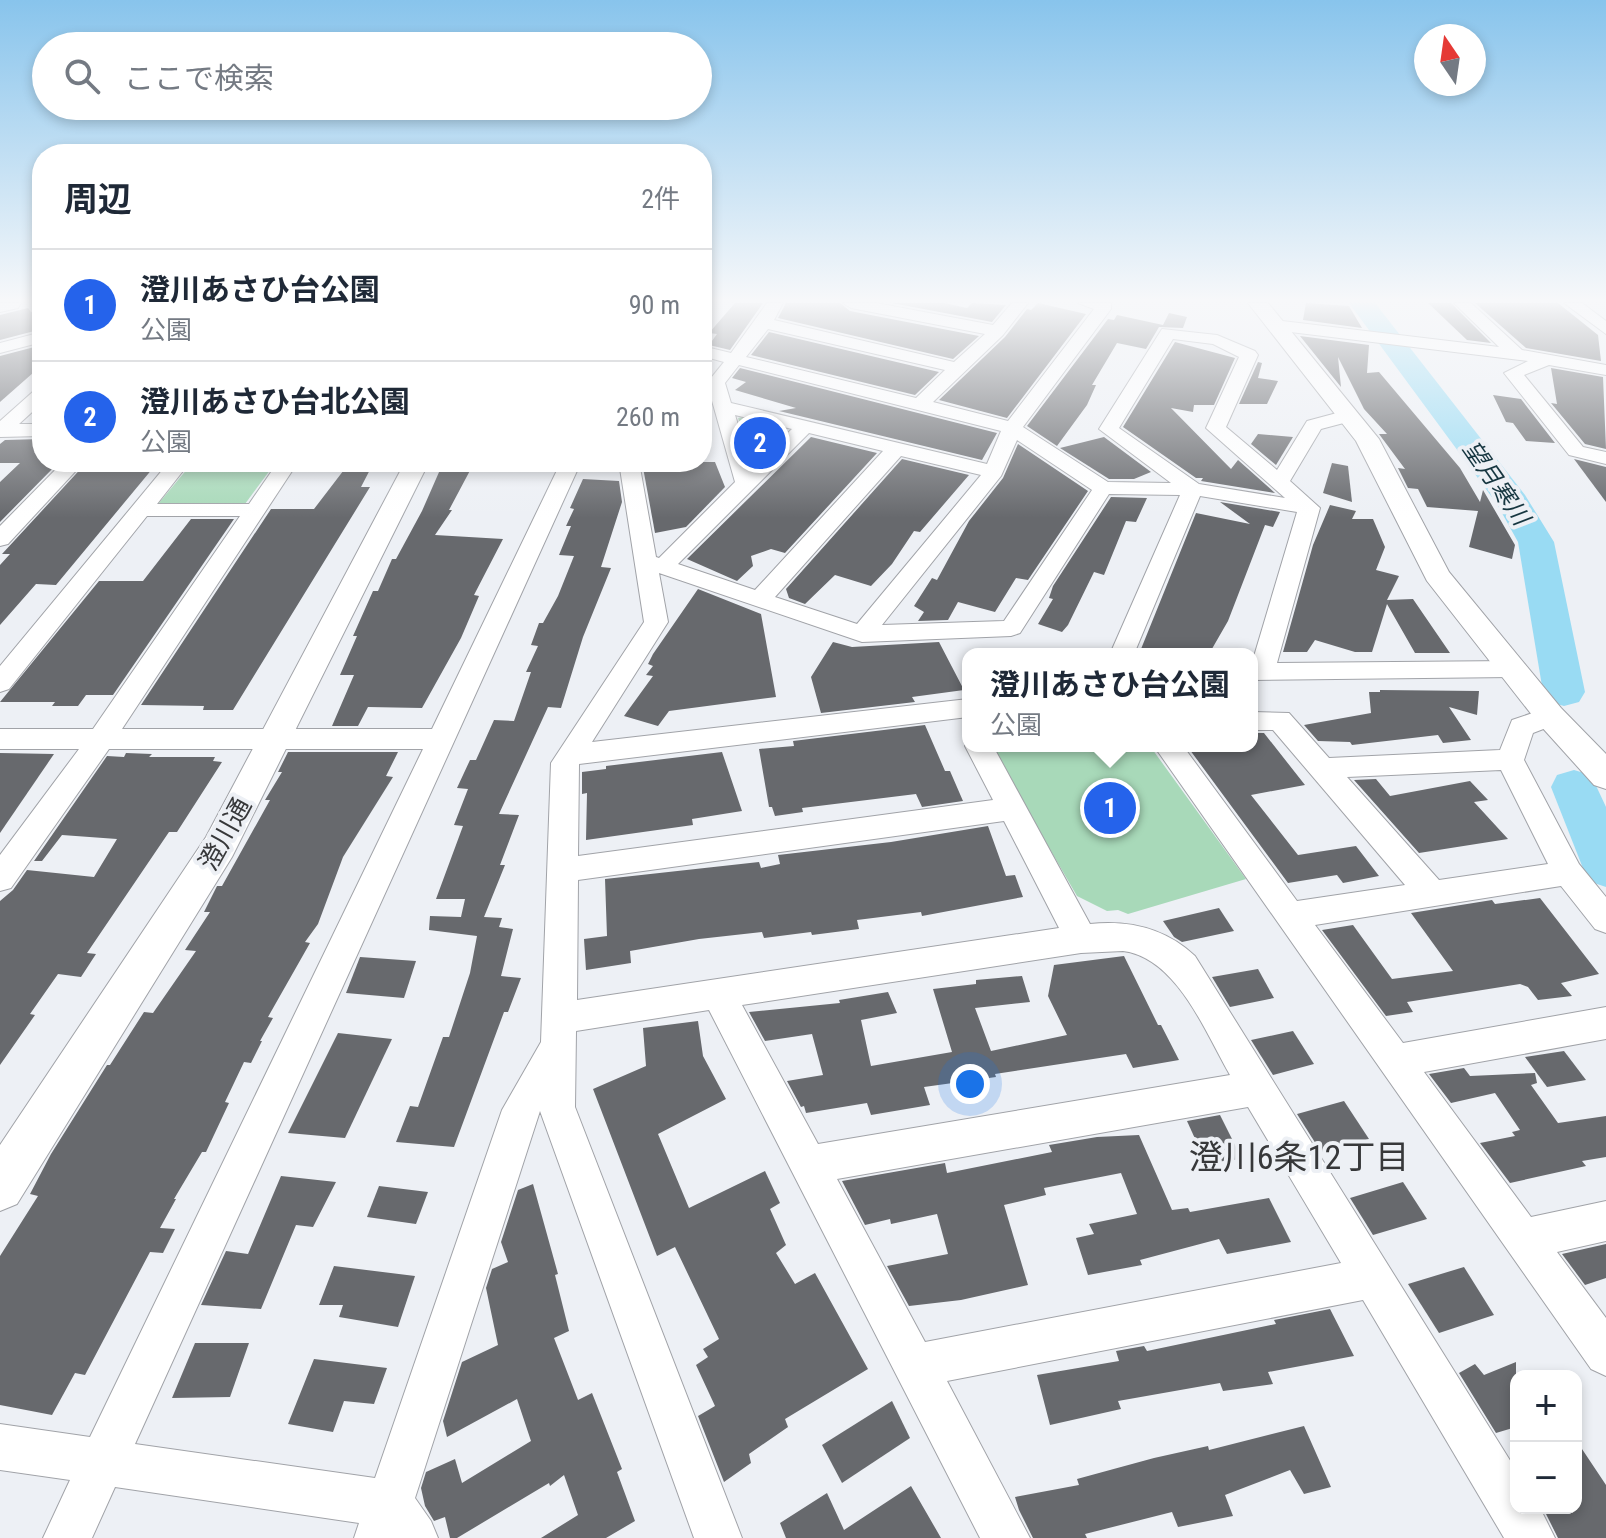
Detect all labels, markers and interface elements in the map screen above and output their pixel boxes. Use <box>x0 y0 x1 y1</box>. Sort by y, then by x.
north arrow <box>1414 24 1486 96</box>
search box <box>32 32 712 120</box>
icon: search <box>60 54 104 98</box>
text: ここで検索 <box>124 61 274 96</box>
text: 周辺 <box>64 179 132 219</box>
text: 2件 <box>641 184 680 214</box>
text: 澄川あさひ台公園 <box>140 272 380 307</box>
text: 1 <box>83 290 97 320</box>
text: 90 m <box>629 290 680 320</box>
text: 公園 <box>140 315 192 345</box>
text: 澄川あさひ台北公園 <box>140 384 410 419</box>
text: 2 <box>83 402 97 432</box>
text: 260 m <box>616 402 680 432</box>
pin: 2 <box>734 413 786 473</box>
text: 公園 <box>140 427 192 457</box>
water label: 望月寒川 <box>1457 436 1537 533</box>
popup <box>962 648 1258 752</box>
text: 澄川あさひ台公園 <box>990 667 1230 702</box>
text: 公園 <box>990 710 1042 740</box>
pin: 1 <box>1084 778 1136 838</box>
street label: 澄川通 <box>193 793 257 875</box>
your location <box>950 1064 990 1104</box>
district label: 澄川6条12丁目 <box>1189 1137 1409 1177</box>
map controls <box>1510 1370 1582 1514</box>
button: + <box>1510 1370 1582 1442</box>
button: − <box>1510 1442 1582 1514</box>

